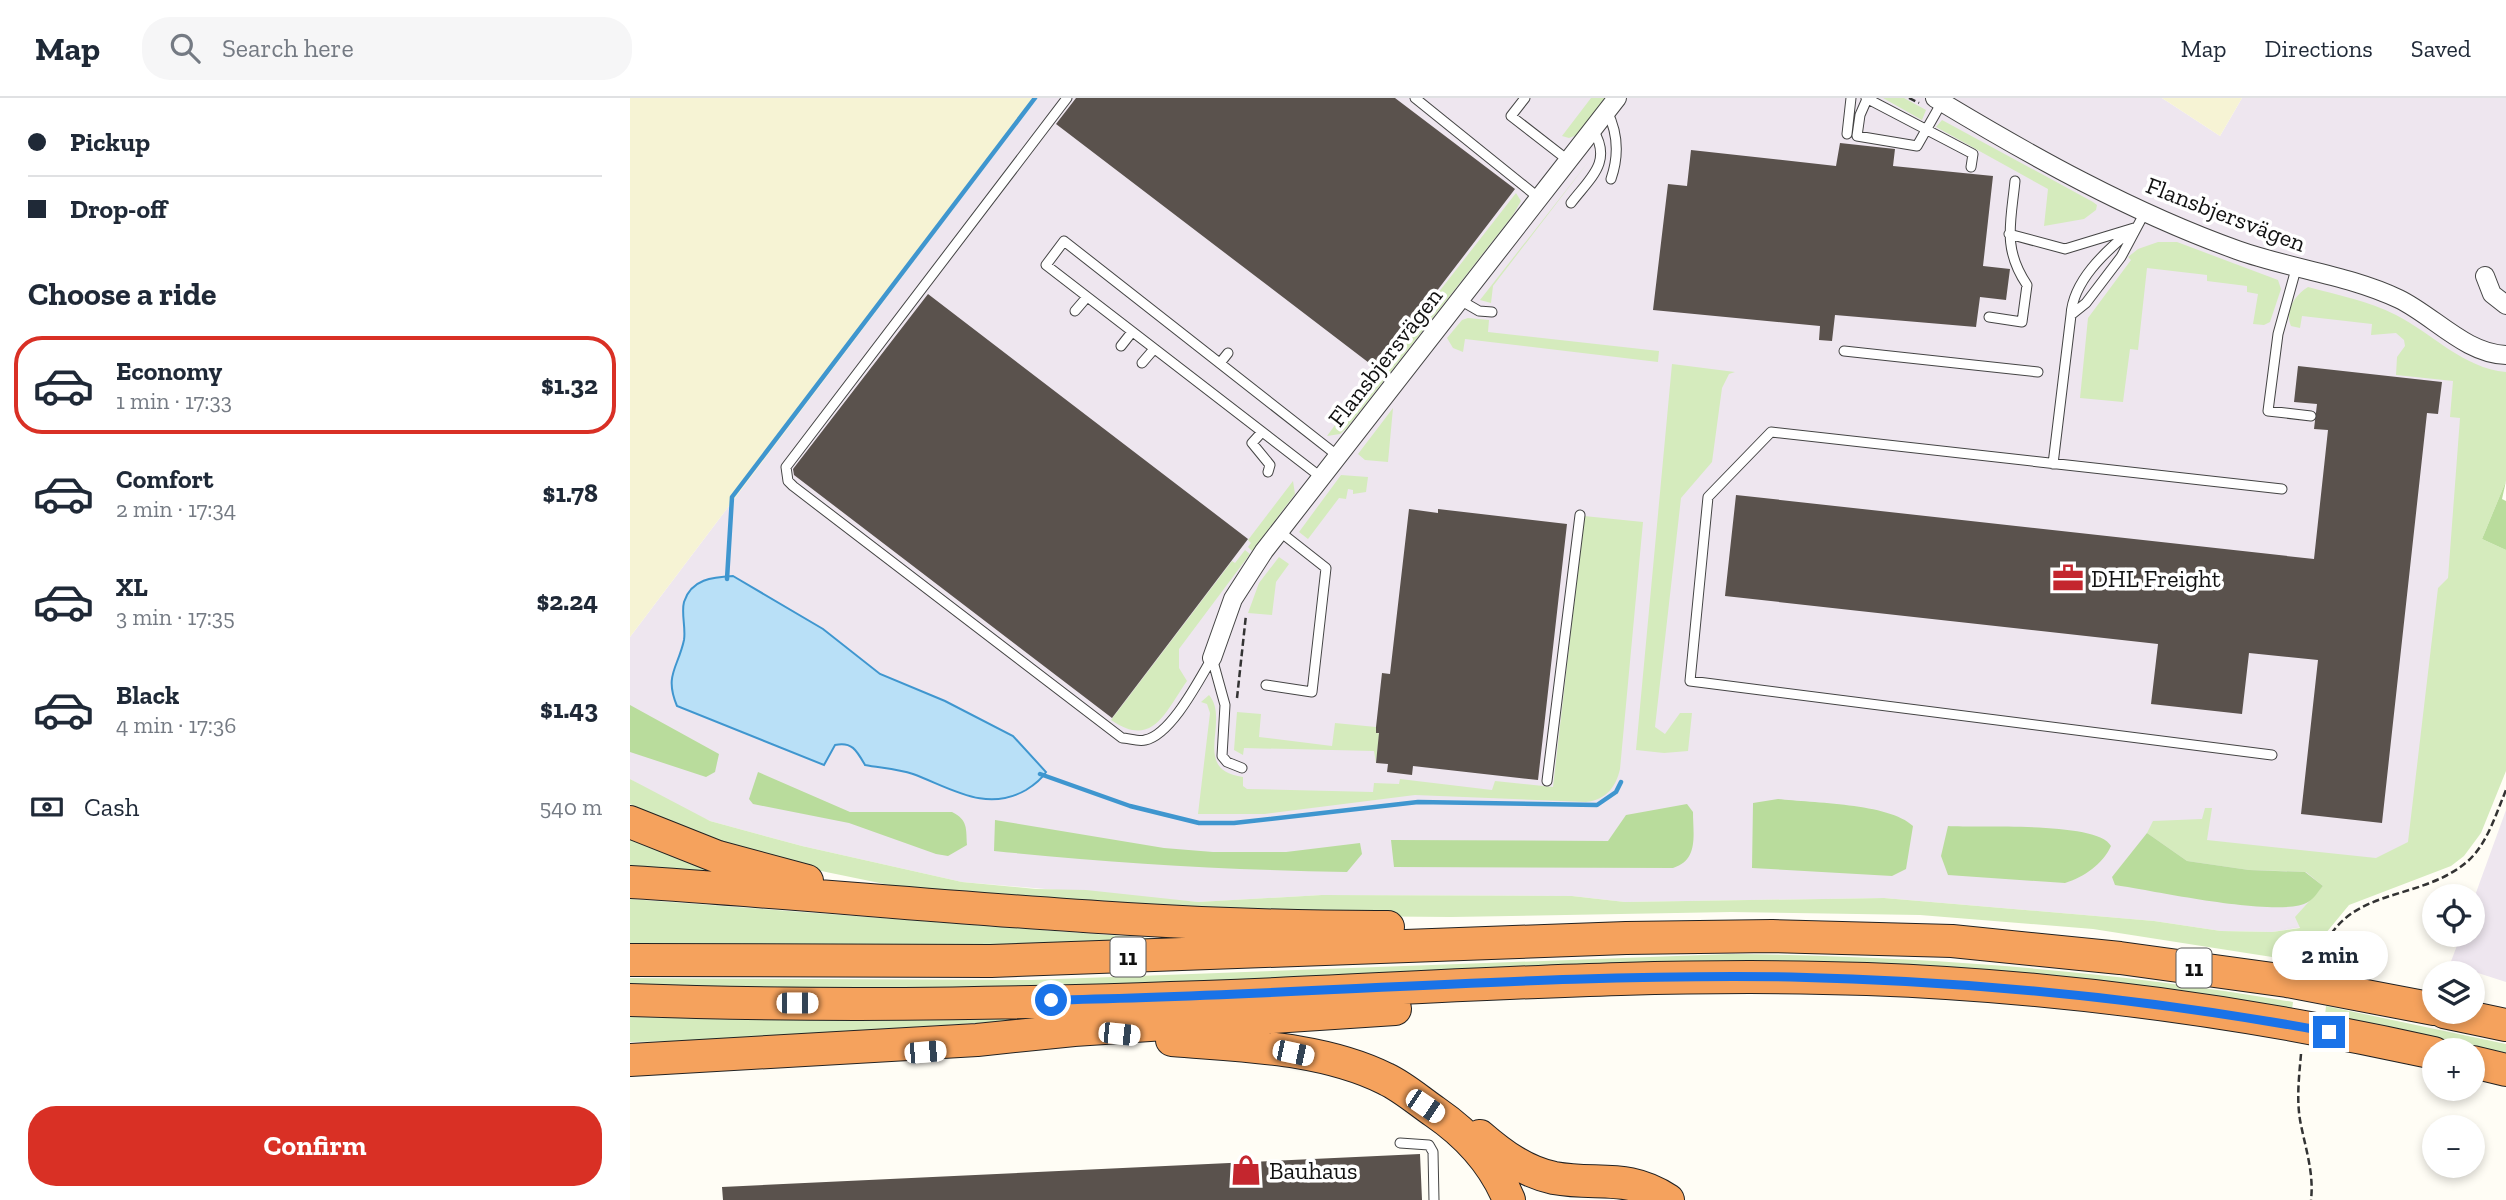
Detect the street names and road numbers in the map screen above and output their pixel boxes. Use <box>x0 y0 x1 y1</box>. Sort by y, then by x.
street label: Flansbjersvägen <box>2142 170 2310 258</box>
street label: Flansbjersvägen <box>1322 282 1448 432</box>
road number: 11 <box>1110 937 1146 976</box>
road number: 11 <box>2176 948 2212 988</box>

